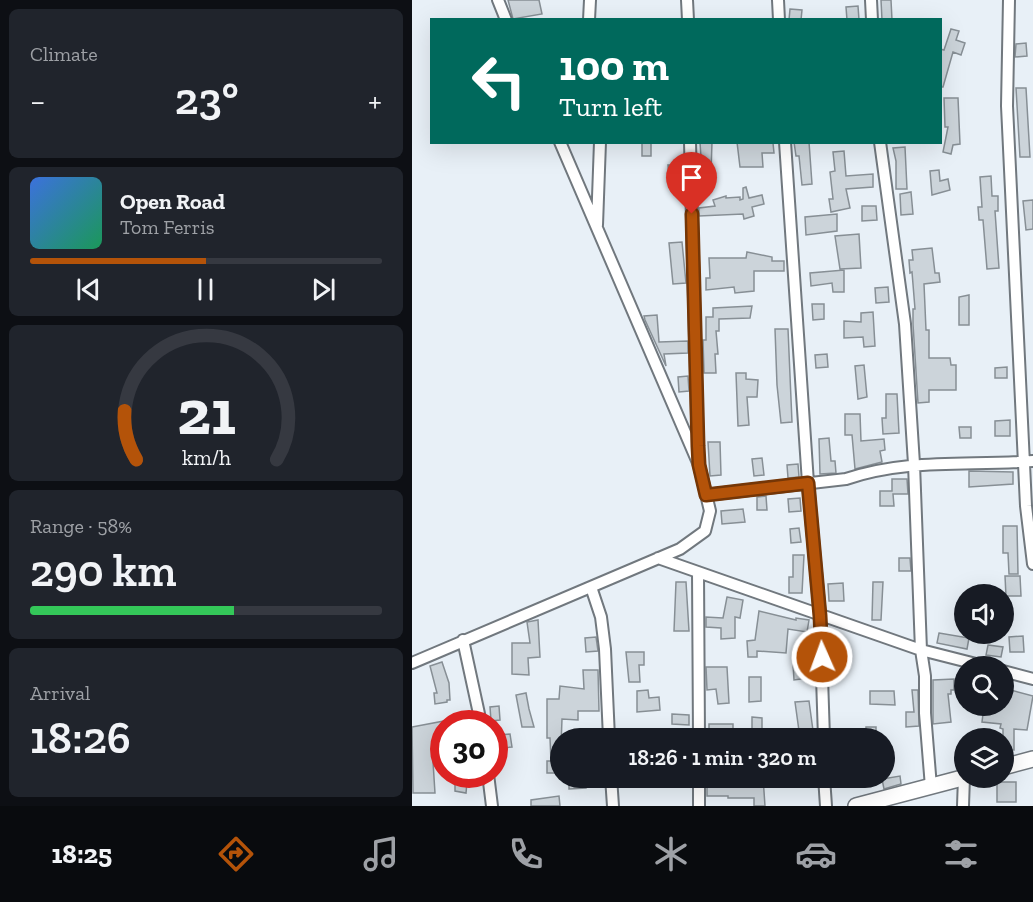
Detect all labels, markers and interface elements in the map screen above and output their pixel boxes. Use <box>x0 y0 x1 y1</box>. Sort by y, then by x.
text: 100 m <box>559 40 669 91</box>
text: Climate <box>30 42 98 66</box>
icon: left <box>460 42 538 120</box>
text: 23° <box>175 72 239 126</box>
text: − <box>30 81 45 120</box>
text: + <box>368 81 382 120</box>
text: Turn left <box>559 91 662 123</box>
pin <box>666 152 717 214</box>
icon: arrive <box>675 161 708 194</box>
text: Open Road <box>120 188 225 215</box>
text: Tom Ferris <box>120 215 215 239</box>
icon: previous <box>72 273 105 306</box>
icon: pause <box>189 273 222 306</box>
icon: next <box>307 273 340 306</box>
text: 21 <box>177 375 235 450</box>
text: km/h <box>182 445 230 470</box>
text: Range · 58% <box>30 514 132 538</box>
text: 290 km <box>30 544 176 598</box>
map controls <box>954 584 1014 788</box>
button: sound <box>954 584 1014 644</box>
position arrow <box>790 625 854 689</box>
button: search <box>954 656 1014 716</box>
text: Arrival <box>30 681 90 705</box>
speed limit sign: 30 <box>430 710 508 788</box>
text: 18:26 <box>30 711 131 765</box>
button: layers <box>954 728 1014 788</box>
text: 18:26 · 1 min · 320 m <box>629 744 816 771</box>
icon: directions <box>215 833 257 875</box>
icon: music <box>360 833 402 875</box>
icon: phone <box>505 833 547 875</box>
icon: climate <box>650 833 692 875</box>
icon: car <box>795 833 837 875</box>
icon: filters <box>940 833 982 875</box>
text: 18:25 <box>51 838 112 870</box>

